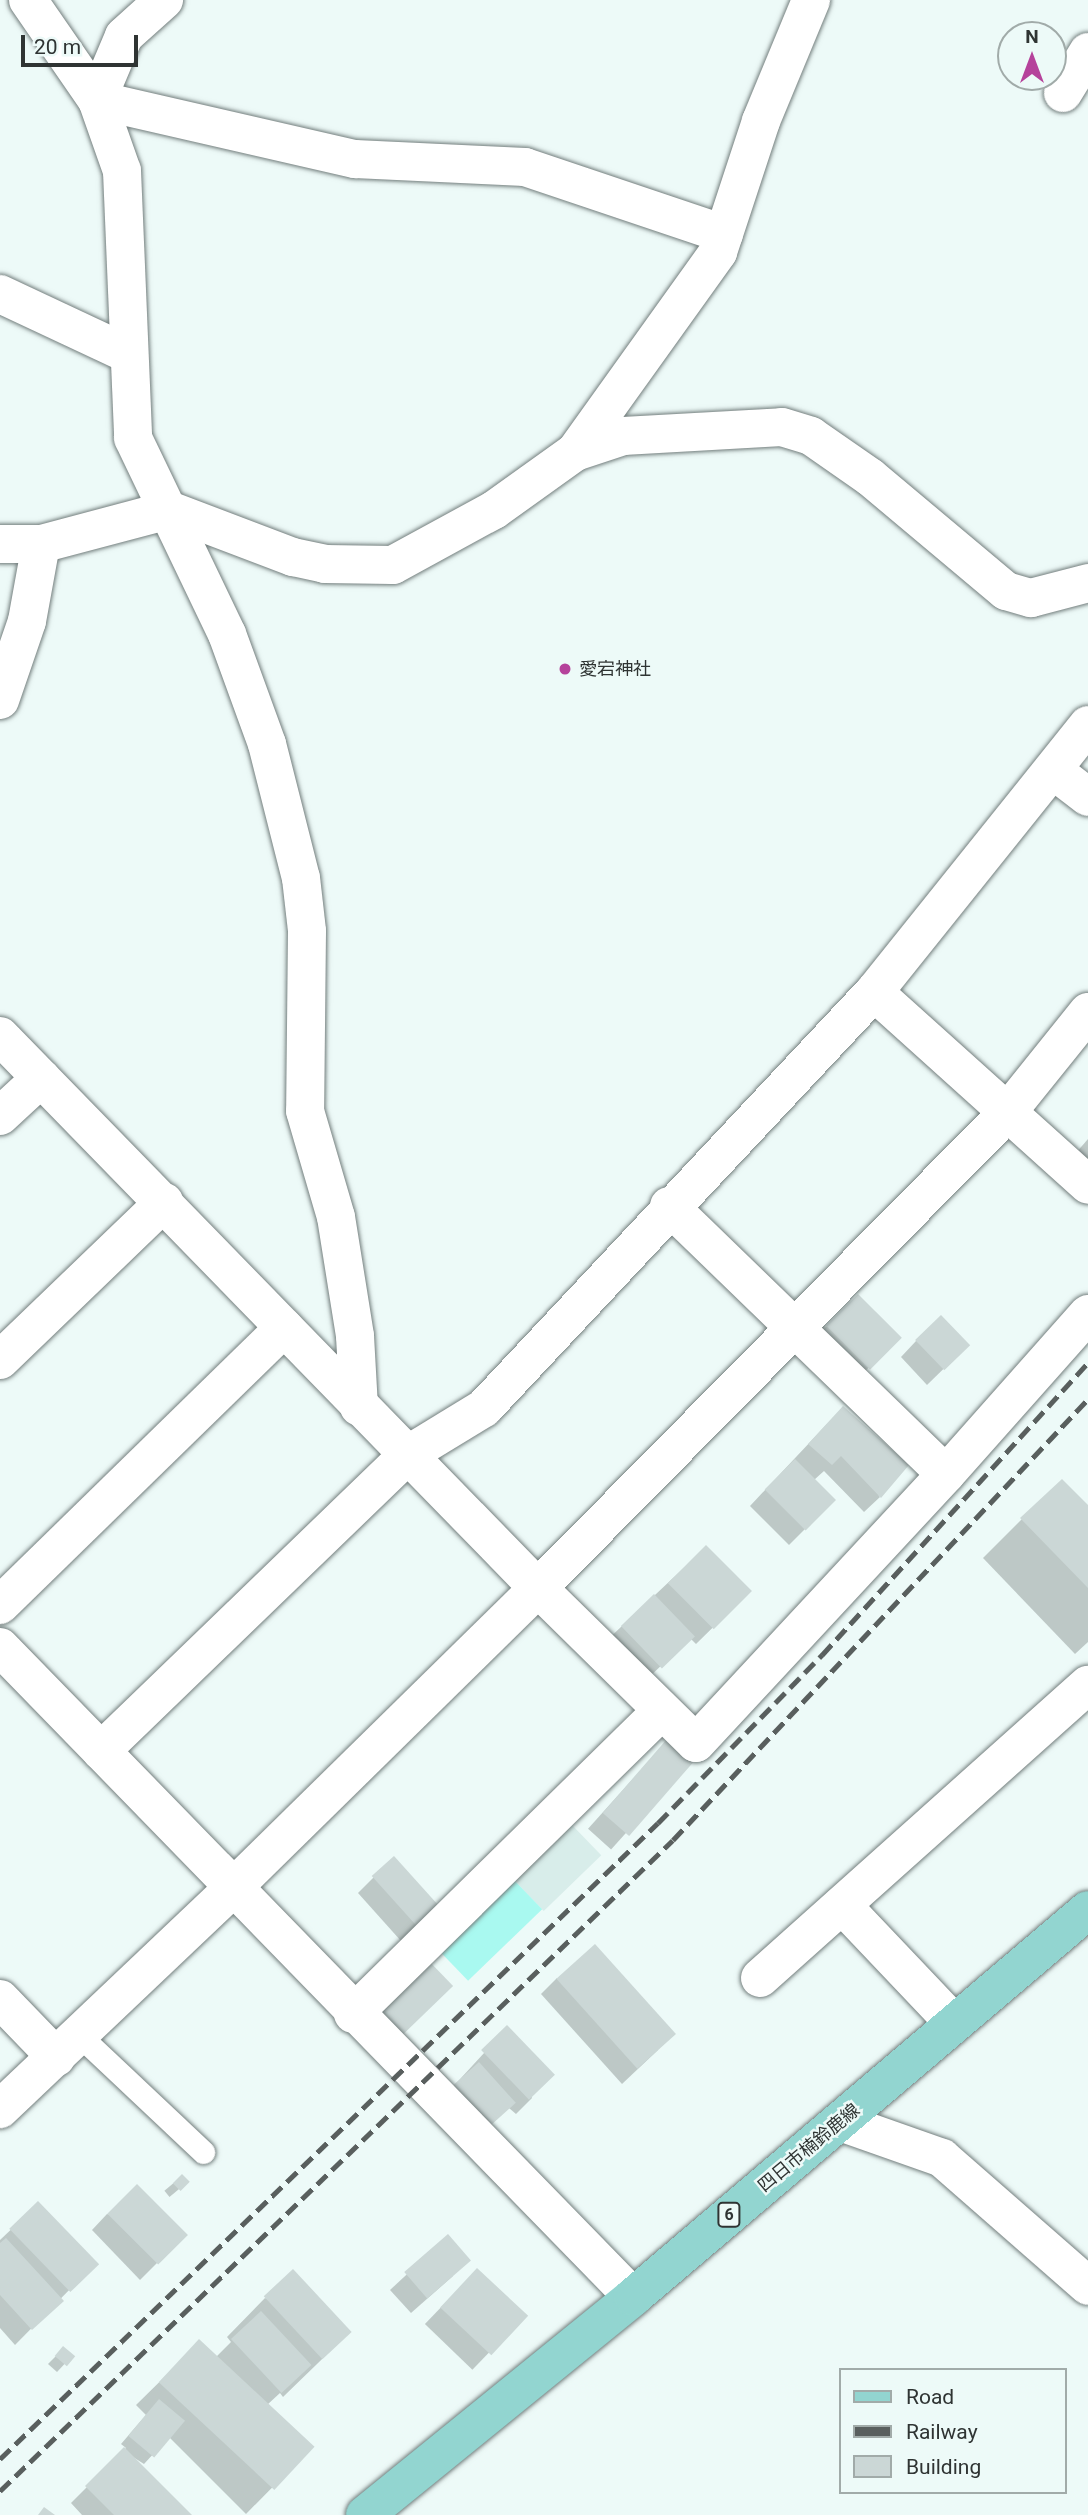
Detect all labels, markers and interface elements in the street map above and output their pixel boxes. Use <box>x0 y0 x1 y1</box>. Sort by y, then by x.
scale bar <box>24 21 142 65</box>
north arrow <box>997 21 1067 91</box>
text: N <box>1025 25 1039 48</box>
text: 20 m <box>34 35 81 59</box>
place label: 愛宕神社 <box>579 658 651 680</box>
marker: 愛宕神社 <box>557 661 573 677</box>
street label: 四日市楠鈴鹿線 <box>754 2099 864 2197</box>
road number: 6 <box>717 2202 741 2228</box>
legend <box>839 2368 1067 2494</box>
text: Road <box>906 2385 954 2409</box>
text: Railway <box>906 2420 978 2444</box>
text: Building <box>906 2455 981 2479</box>

